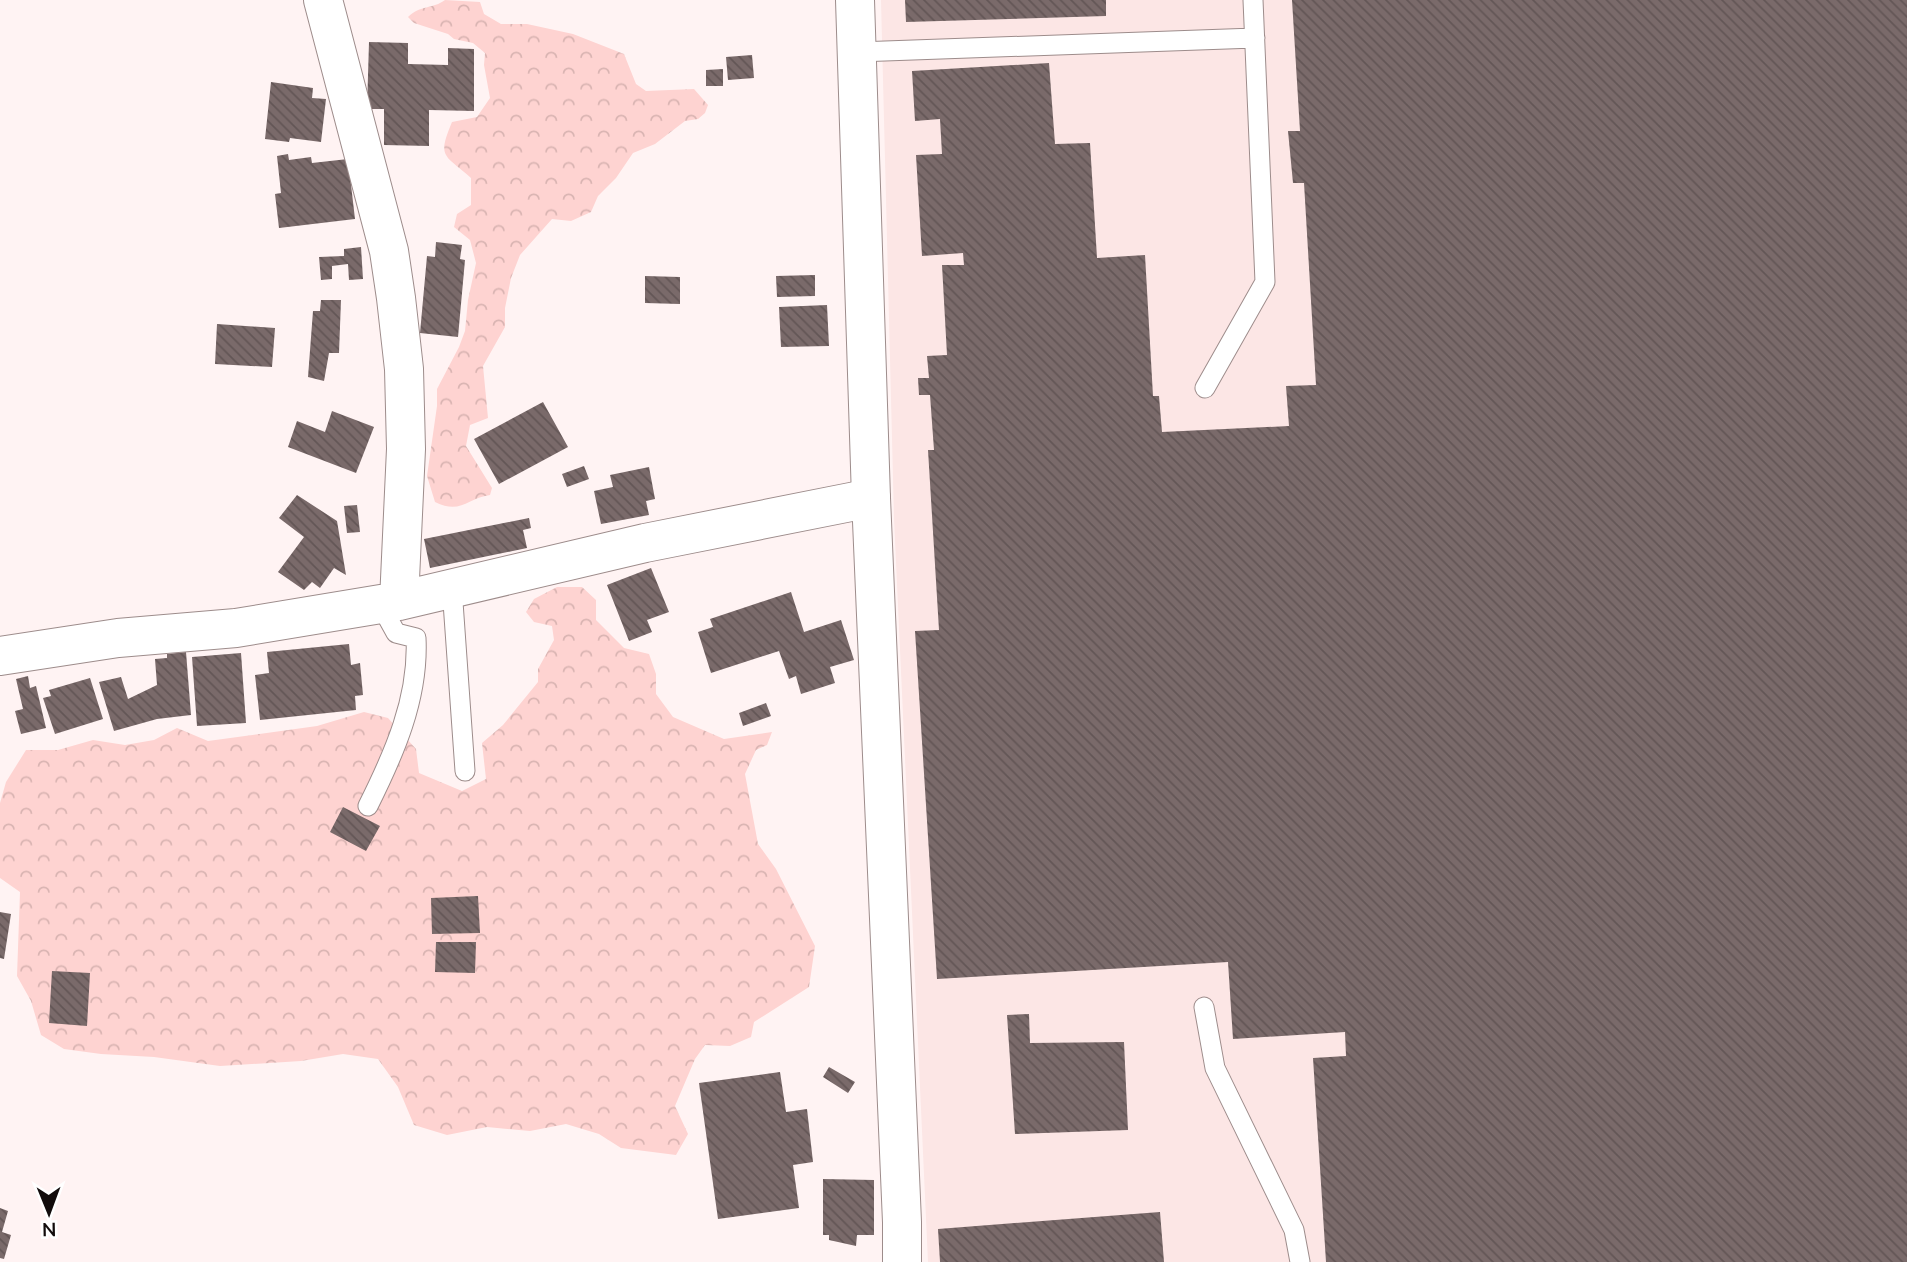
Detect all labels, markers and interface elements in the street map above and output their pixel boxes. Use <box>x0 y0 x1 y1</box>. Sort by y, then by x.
north arrow <box>14 1178 84 1248</box>
text: N <box>42 1218 57 1242</box>

